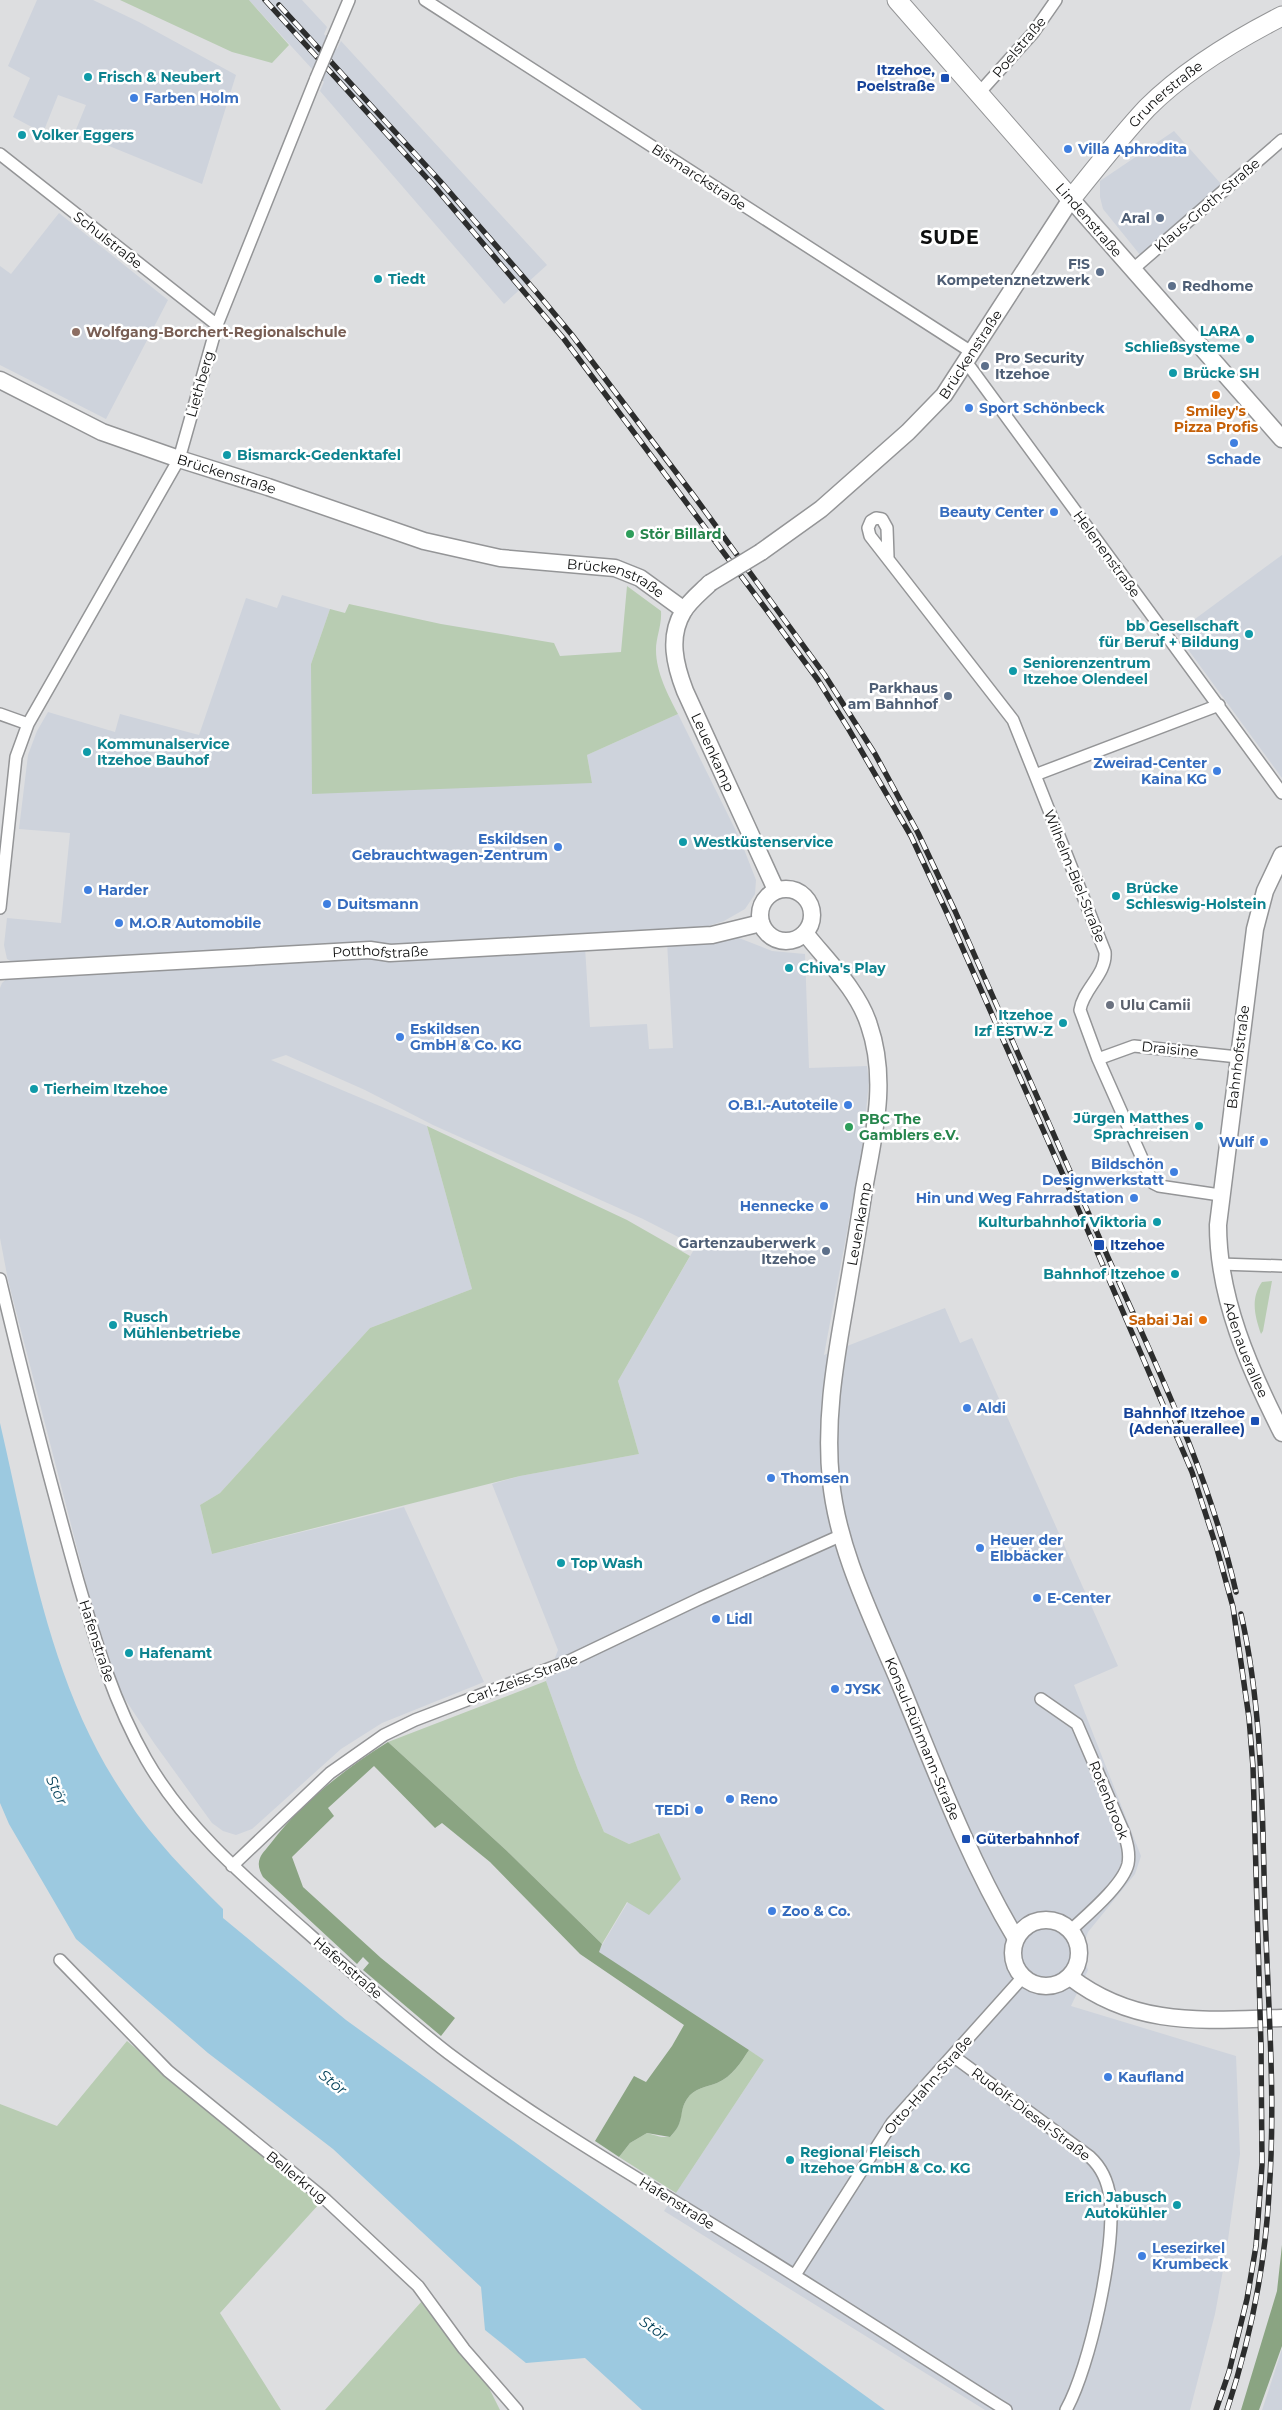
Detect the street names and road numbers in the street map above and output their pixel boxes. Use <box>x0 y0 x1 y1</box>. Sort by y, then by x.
street label: Poelstraße <box>988 13 1050 81</box>
street label: Grunerstraße <box>1125 57 1206 131</box>
street label: Bismarckstraße <box>648 140 750 214</box>
street label: Klaus-Groth-Straße <box>1150 154 1264 256</box>
street label: Lindenstraße <box>1052 179 1126 261</box>
street label: Schulstraße <box>70 207 146 273</box>
street label: Brückenstraße <box>935 306 1006 403</box>
street label: Liethberg <box>182 349 218 419</box>
street label: Brückenstraße <box>175 450 279 498</box>
street label: Helenenstraße <box>1069 507 1145 601</box>
street label: Brückenstraße <box>566 555 668 602</box>
street label: Leuenkamp <box>687 710 739 794</box>
street label: Wilhelm-Biel-Straße <box>1040 807 1110 945</box>
street label: Potthofstraße <box>332 941 429 962</box>
street label: Bahnhofstraße <box>1223 1004 1253 1110</box>
street label: Draisine <box>1141 1037 1199 1061</box>
street label: Leuenkamp <box>843 1181 875 1267</box>
street label: Adenauerallee <box>1220 1300 1272 1401</box>
street label: Hafenstraße <box>75 1597 119 1685</box>
street label: Carl-Zeiss-Straße <box>464 1649 580 1709</box>
street label: Konsul-Rühmann-Straße <box>881 1655 964 1823</box>
street label: Rotenbrook <box>1085 1758 1133 1842</box>
street label: Hafenstraße <box>310 1933 386 2003</box>
street label: Otto-Hahn-Straße <box>880 2032 976 2138</box>
street label: Rudolf-Diesel-Straße <box>968 2063 1094 2165</box>
street label: Bellerkrug <box>263 2147 331 2207</box>
street label: Hafenstraße <box>636 2173 718 2233</box>

